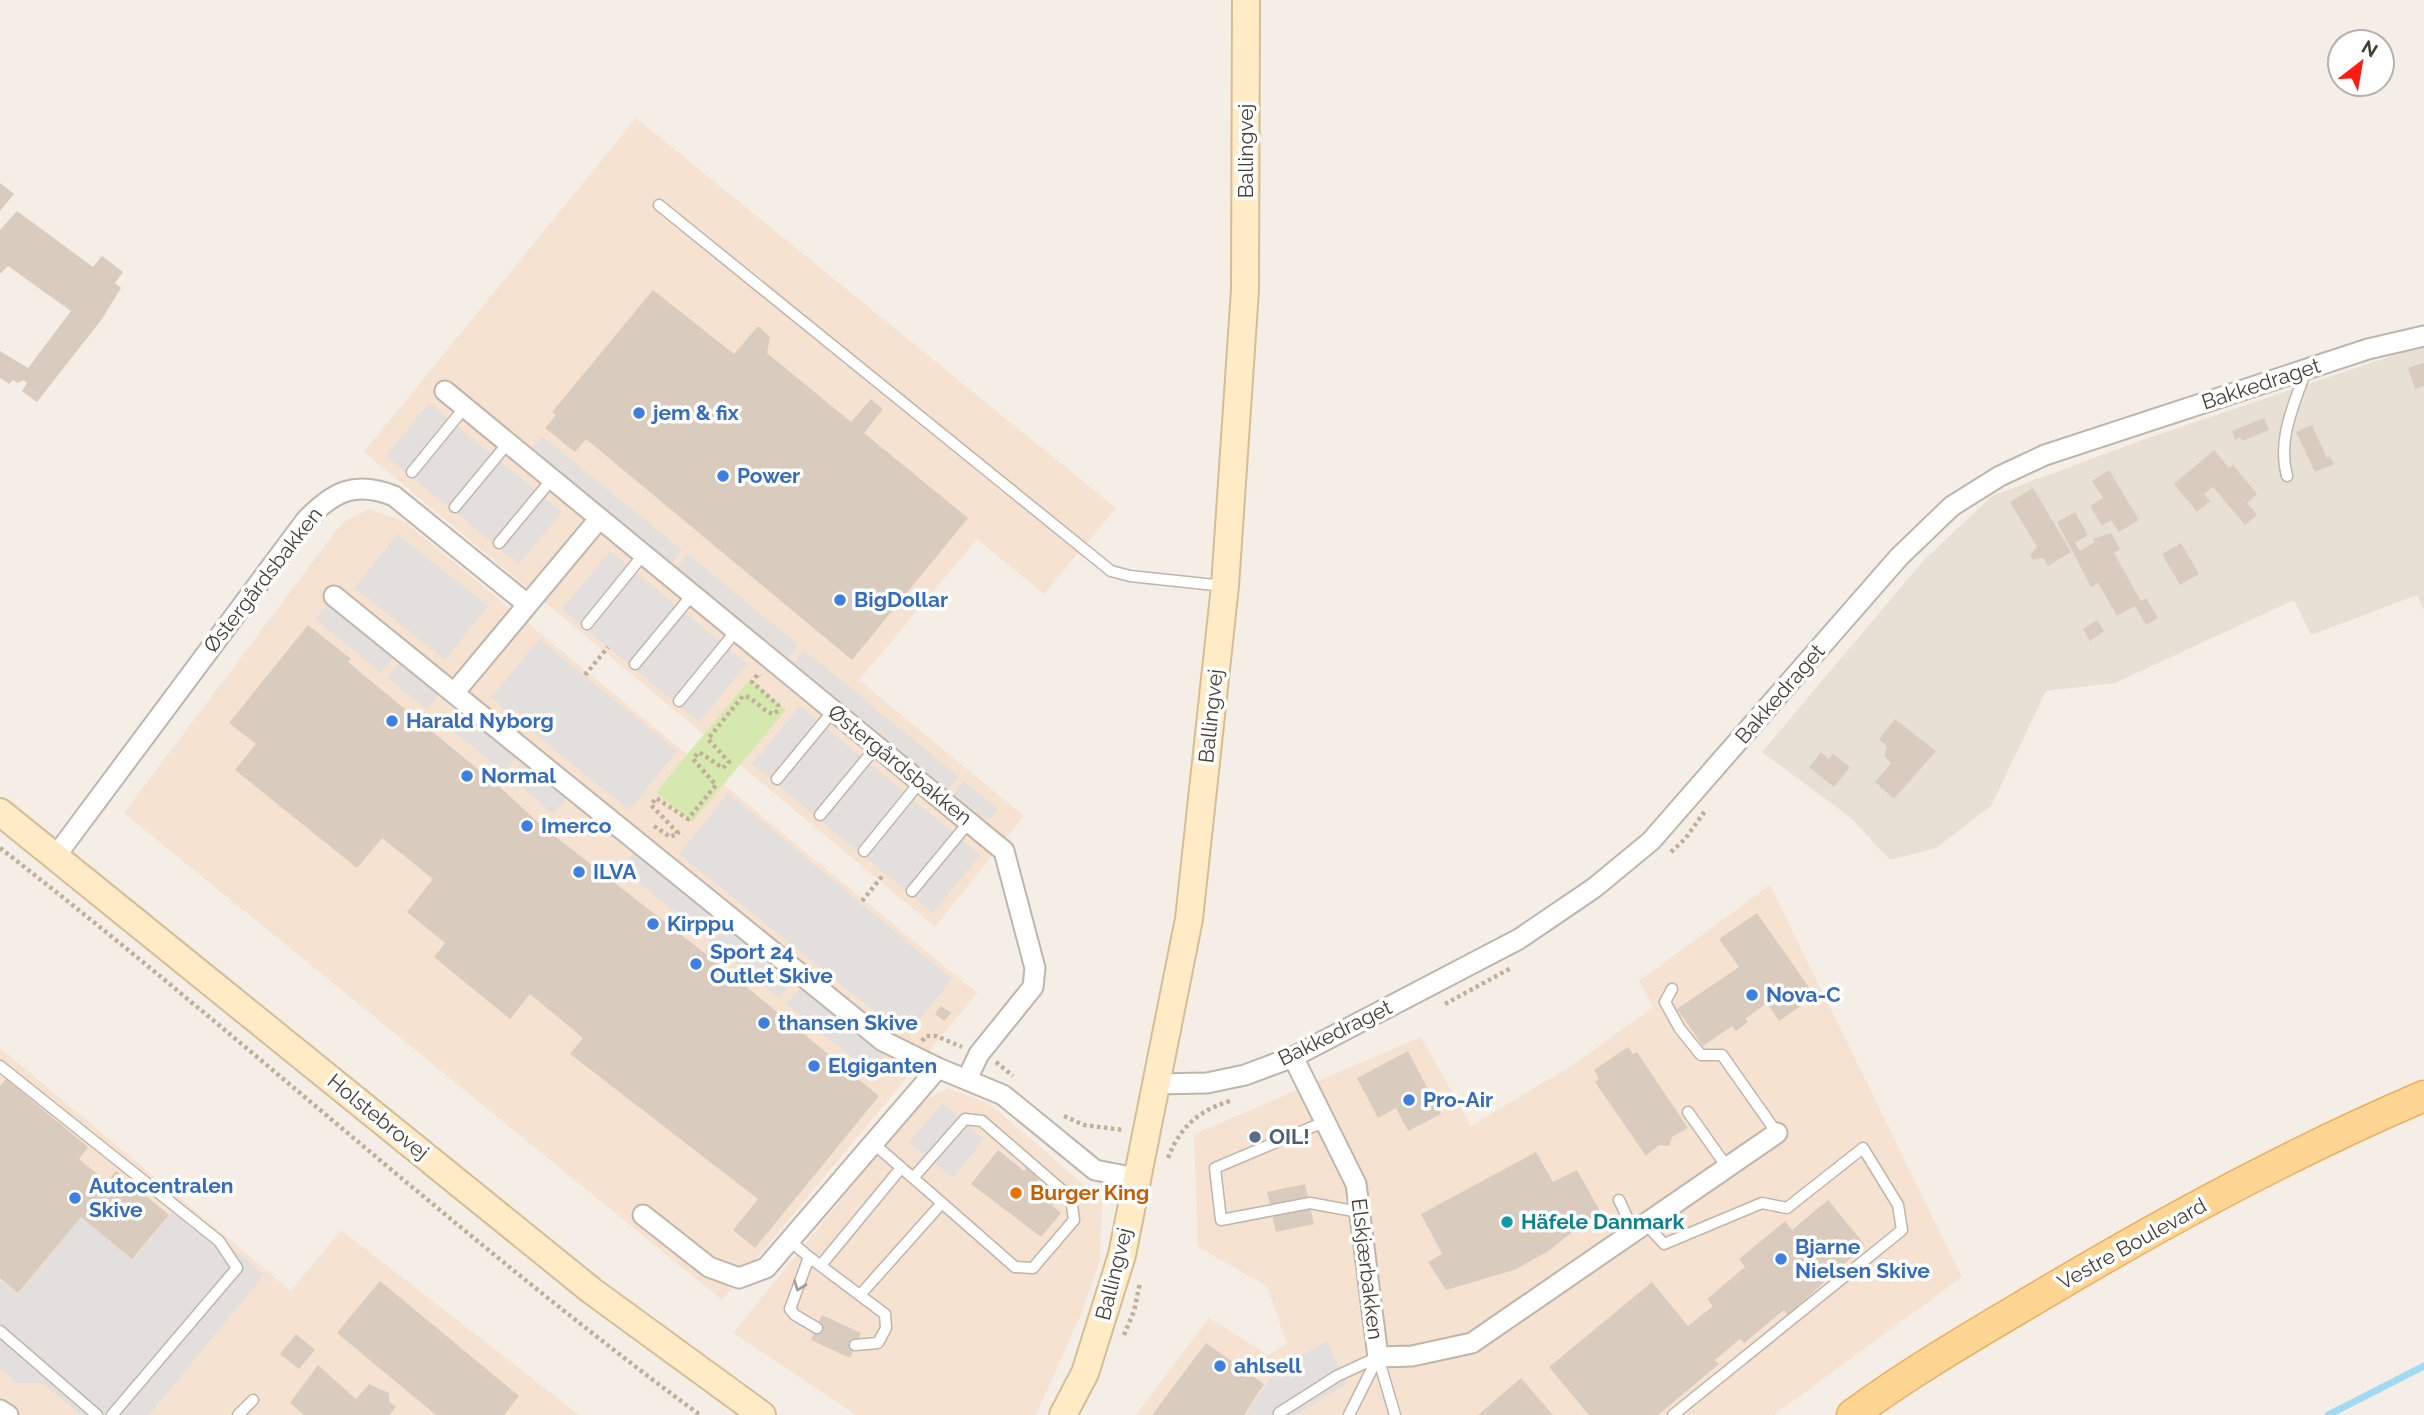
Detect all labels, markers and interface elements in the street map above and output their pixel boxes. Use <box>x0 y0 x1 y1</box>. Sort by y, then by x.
north arrow <box>2326 28 2396 98</box>
text: N <box>2358 35 2382 62</box>
street label: Ballingvej <box>1233 104 1258 198</box>
street label: Bakkedraget <box>2198 353 2323 414</box>
place label: jem & fix <box>650 400 740 425</box>
marker: jem & fix <box>631 405 647 421</box>
place label: Power <box>737 463 800 488</box>
marker: Power <box>715 468 731 484</box>
street label: Østergårdsbakken <box>198 502 327 657</box>
place label: BigDollar <box>854 587 948 612</box>
marker: BigDollar <box>832 592 848 608</box>
street label: Bakkedraget <box>1730 639 1830 748</box>
street label: Ballingvej <box>1193 668 1228 764</box>
street label: Østergårdsbakken <box>823 699 977 830</box>
place label: Harald Nyborg <box>406 708 554 733</box>
marker: Harald Nyborg <box>384 713 400 729</box>
place label: Normal <box>481 763 556 788</box>
marker: Normal <box>459 768 475 784</box>
place label: Imerco <box>541 813 612 838</box>
marker: Imerco <box>519 818 535 834</box>
place label: ILVA <box>593 859 637 884</box>
marker: ILVA <box>571 864 587 880</box>
place label: Kirppu <box>667 911 734 936</box>
marker: Kirppu <box>645 916 661 932</box>
place label: Sport 24 Outlet Skive <box>710 939 833 988</box>
marker: Sport 24 Outlet Skive <box>688 956 704 972</box>
place label: Nova-C <box>1766 982 1841 1007</box>
marker: Nova-C <box>1744 987 1760 1003</box>
street label: Bakkedraget <box>1274 994 1396 1071</box>
place label: thansen Skive <box>778 1010 918 1035</box>
marker: thansen Skive <box>756 1015 772 1031</box>
place label: Elgiganten <box>828 1053 937 1078</box>
marker: Elgiganten <box>806 1058 822 1074</box>
street label: Holstebrovej <box>323 1068 434 1165</box>
place label: Pro-Air <box>1423 1087 1493 1112</box>
marker: Pro-Air <box>1401 1092 1417 1108</box>
place label: OIL! <box>1269 1124 1310 1149</box>
marker: OIL! <box>1247 1129 1263 1145</box>
place label: Autocentralen Skive <box>89 1173 234 1222</box>
place label: Burger King <box>1030 1180 1149 1205</box>
marker: Burger King <box>1008 1185 1024 1201</box>
marker: Autocentralen Skive <box>67 1190 83 1206</box>
street label: Vestre Boulevard <box>2053 1192 2211 1295</box>
street label: Elskjærbakken <box>1346 1197 1389 1341</box>
place label: Häfele Danmark <box>1521 1209 1684 1234</box>
marker: Häfele Danmark <box>1499 1214 1515 1230</box>
street label: Ballingvej <box>1090 1225 1137 1323</box>
place label: Bjarne Nielsen Skive <box>1795 1234 1930 1283</box>
marker: Bjarne Nielsen Skive <box>1773 1251 1789 1267</box>
one-way arrow <box>793 1280 807 1292</box>
place label: ahlsell <box>1234 1353 1302 1378</box>
marker: ahlsell <box>1212 1358 1228 1374</box>

